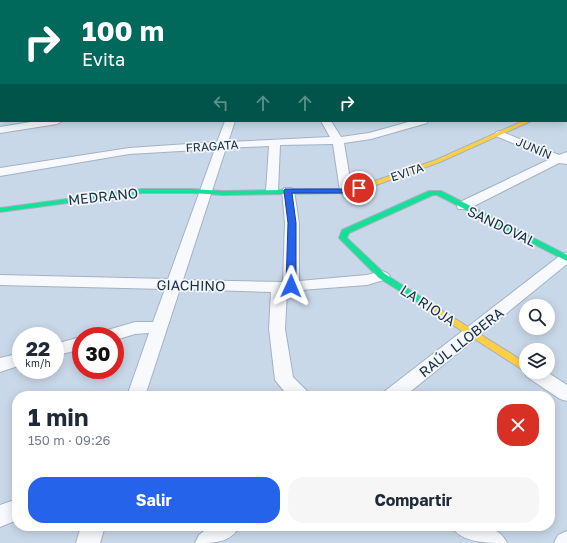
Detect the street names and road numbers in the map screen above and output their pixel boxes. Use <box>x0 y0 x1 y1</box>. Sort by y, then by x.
street label: JUNÍN <box>514 134 554 162</box>
street label: FRAGATA <box>185 137 239 155</box>
street label: EVITA <box>389 160 425 184</box>
street label: MEDRANO <box>67 184 139 208</box>
street label: SANDOVAL <box>465 202 539 250</box>
street label: GIACHINO <box>156 276 226 294</box>
street label: LA RIOJA <box>397 281 459 329</box>
street label: RAÚL LLOBERA <box>415 303 507 380</box>

